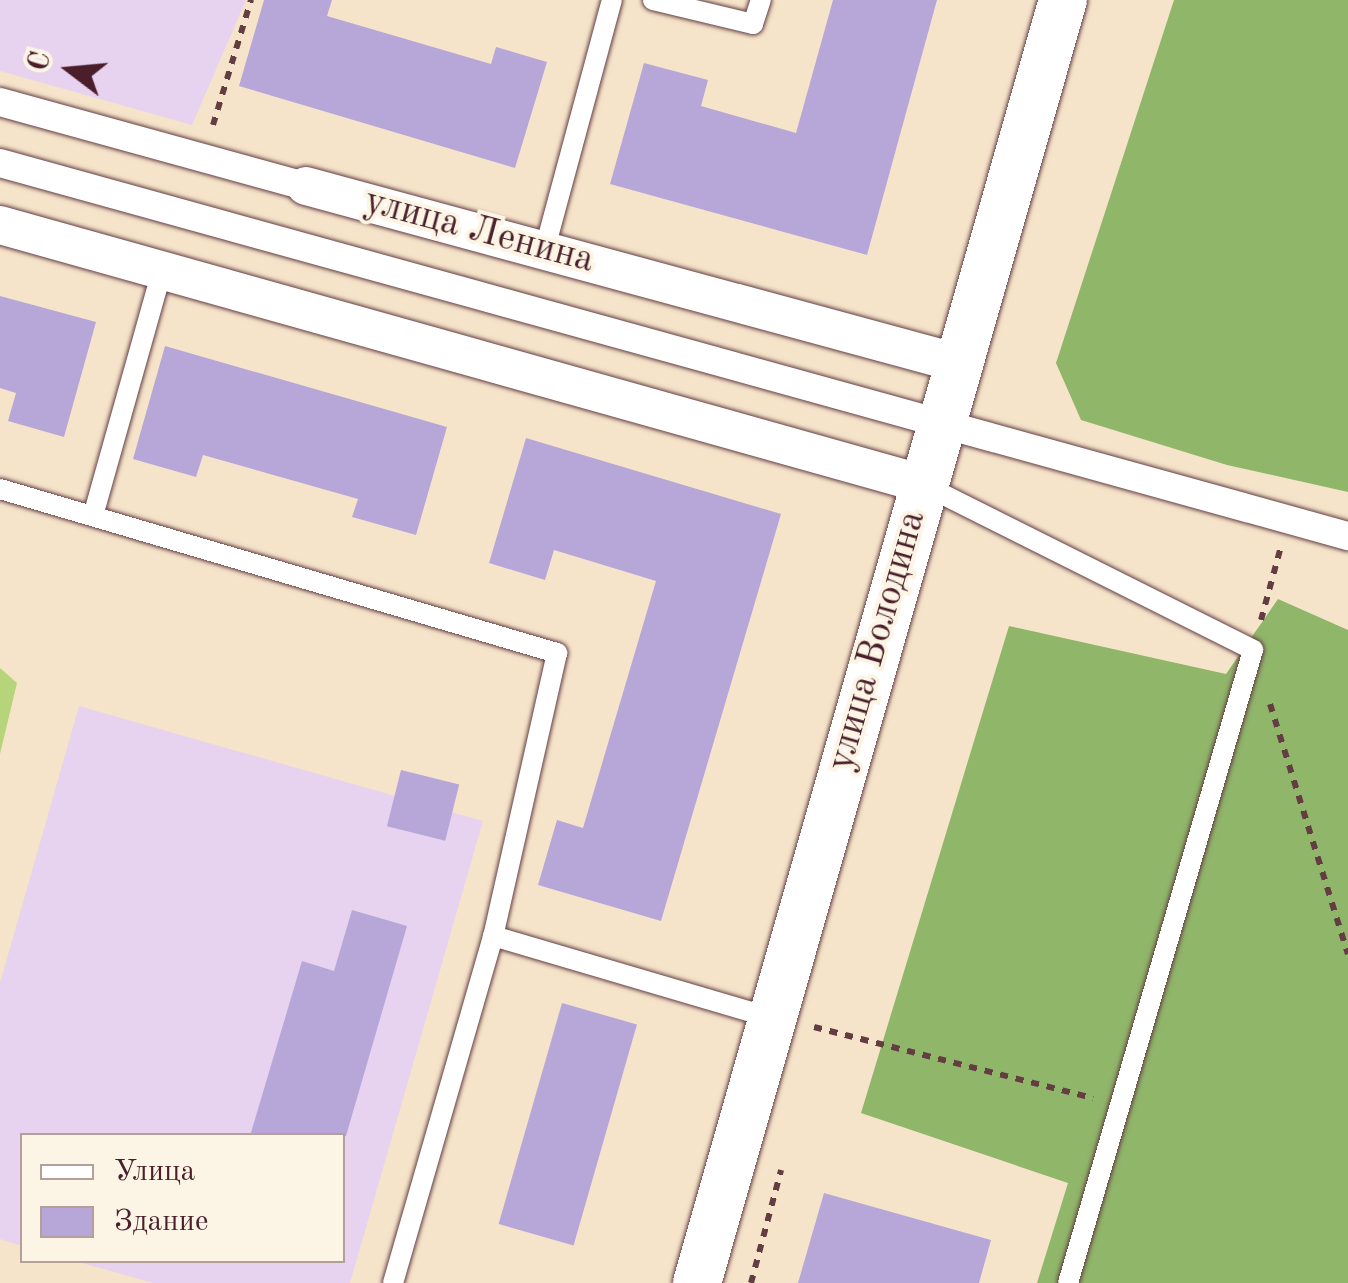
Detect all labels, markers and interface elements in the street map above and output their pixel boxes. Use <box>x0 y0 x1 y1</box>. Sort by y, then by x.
north arrow <box>20 20 120 120</box>
text: С <box>25 49 57 74</box>
street label: улица Ленина <box>359 179 599 285</box>
street label: улица Володина <box>819 506 937 776</box>
legend <box>20 1133 345 1263</box>
text: Улица <box>114 1157 195 1187</box>
text: Здание <box>114 1207 209 1237</box>

